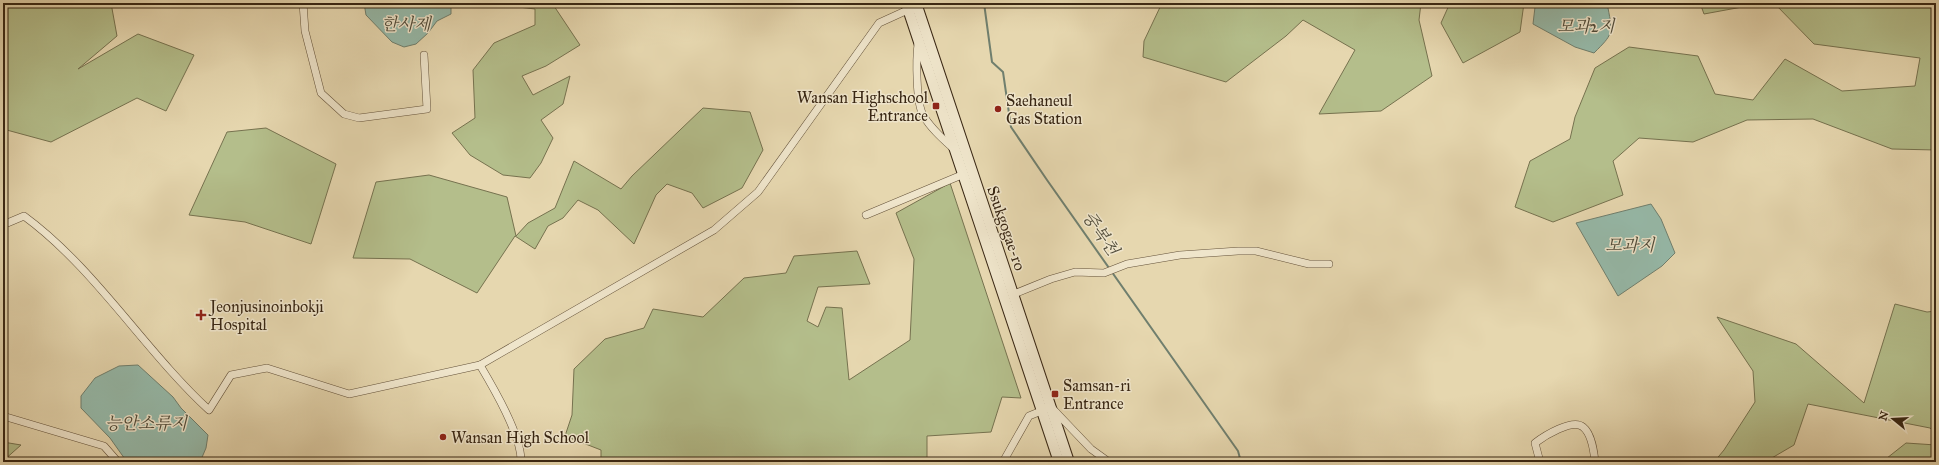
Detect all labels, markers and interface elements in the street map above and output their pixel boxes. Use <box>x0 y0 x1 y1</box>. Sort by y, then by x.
water label: 한사제 <box>381 14 432 35</box>
water label: 모과2지 <box>1557 16 1616 37</box>
place label: Wansan Highschool Entrance <box>797 88 929 125</box>
place label: Saehaneul Gas Station <box>1006 91 1083 128</box>
marker: Wansan Highschool Entrance <box>931 101 941 111</box>
marker: Saehaneul Gas Station <box>993 104 1003 114</box>
street label: Ssukgogae-ro <box>982 183 1030 273</box>
water label: 중복천 <box>1078 207 1124 261</box>
water label: 모과지 <box>1605 235 1656 256</box>
place label: Jeonjusinoinbokji Hospital <box>208 297 324 334</box>
marker: Jeonjusinoinbokji Hospital <box>195 309 207 321</box>
place label: Samsan-ri Entrance <box>1063 376 1131 413</box>
marker: Samsan-ri Entrance <box>1050 389 1060 399</box>
north arrow <box>1873 399 1913 439</box>
text: N <box>1876 409 1892 423</box>
water label: 능안소류지 <box>105 413 189 434</box>
place label: Wansan High School <box>451 428 590 448</box>
marker: Wansan High School <box>438 432 448 442</box>

